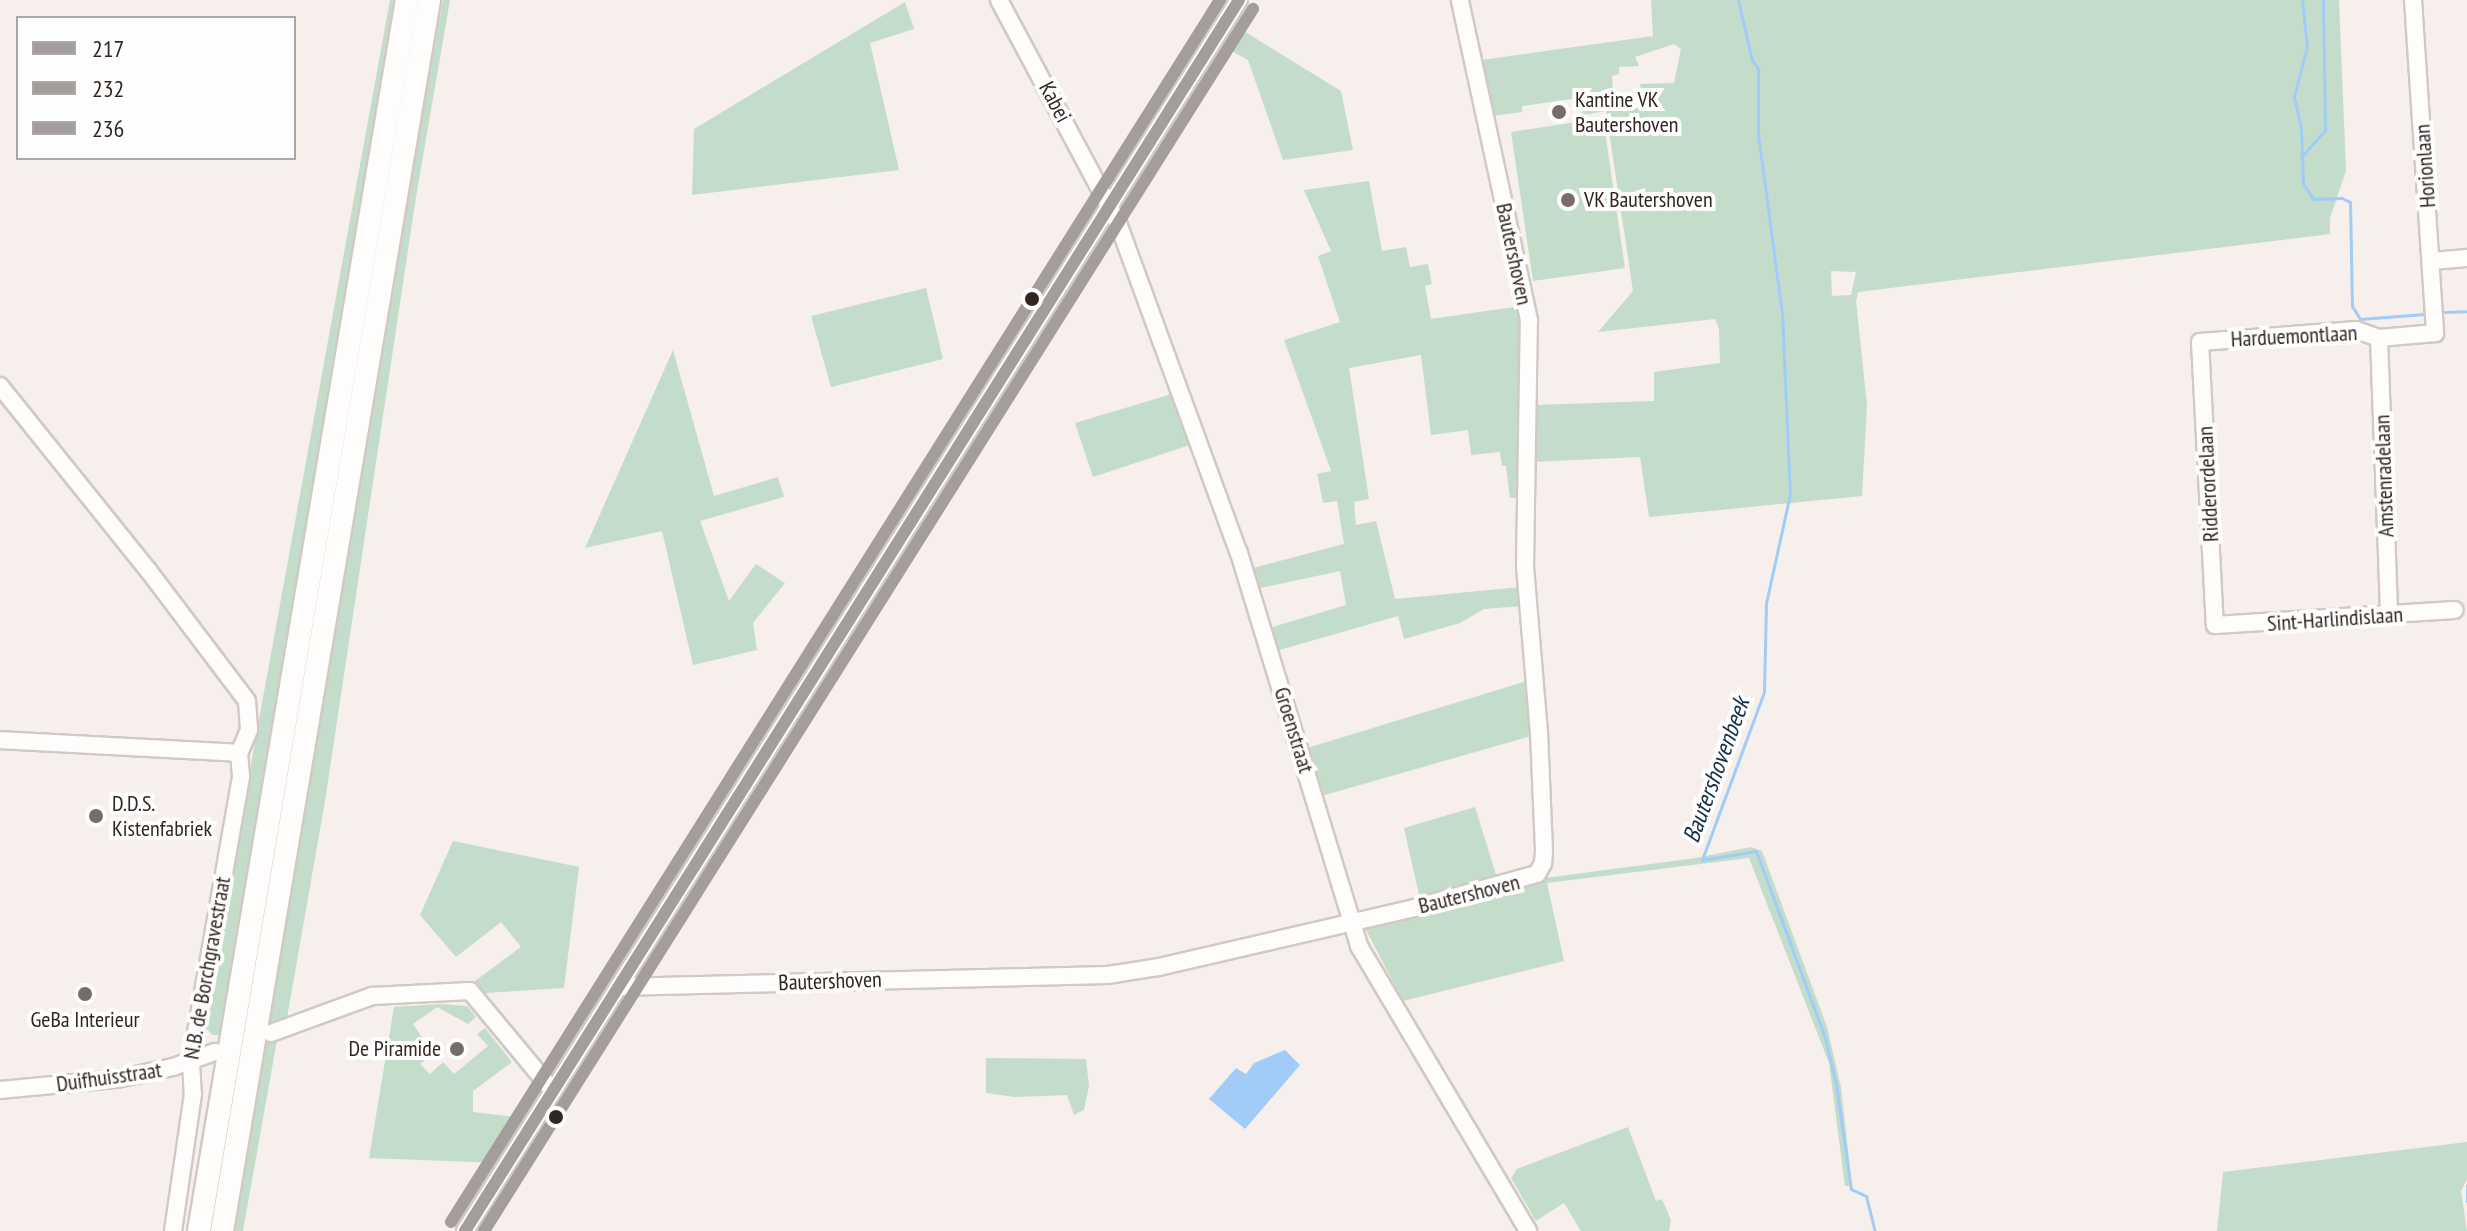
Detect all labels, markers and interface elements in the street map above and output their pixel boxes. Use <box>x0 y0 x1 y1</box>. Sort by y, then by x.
legend <box>16 16 296 160</box>
text: 217 <box>92 33 124 64</box>
text: 232 <box>92 73 124 104</box>
street label: Kabei <box>1033 77 1077 127</box>
place label: Kantine VK Bautershoven <box>1575 86 1678 138</box>
marker: Kantine VK Bautershoven <box>1550 103 1568 121</box>
text: 236 <box>92 113 124 144</box>
street label: Horionlaan <box>2409 123 2441 209</box>
place label: VK Bautershoven <box>1584 187 1713 213</box>
marker: VK Bautershoven <box>1559 191 1577 209</box>
street label: Bautershoven <box>1490 201 1538 307</box>
unlabelled marker <box>1024 291 1040 307</box>
street label: Harduemontlaan <box>2230 320 2358 352</box>
street label: Amstenradelaan <box>2369 414 2399 538</box>
street label: Ridderordelaan <box>2192 425 2224 543</box>
street label: Sint-Harlindislaan <box>2266 601 2404 637</box>
street label: Groenstraat <box>1268 684 1320 776</box>
water label: Bautershovenbeek <box>1676 694 1756 846</box>
place label: D.D.S. Kistenfabriek <box>112 790 212 842</box>
marker: D.D.S. Kistenfabriek <box>87 807 105 825</box>
street label: Bautershoven <box>1416 869 1522 919</box>
street label: N.B. de Borchgravestraat <box>178 874 236 1062</box>
street label: Bautershoven <box>778 966 882 996</box>
marker: GeBa Interieur <box>76 985 94 1003</box>
place label: GeBa Interieur <box>31 1007 139 1033</box>
place label: De Piramide <box>348 1036 441 1062</box>
marker: De Piramide <box>448 1040 466 1058</box>
street label: Duifhuisstraat <box>55 1057 163 1097</box>
unlabelled marker <box>548 1109 564 1125</box>

